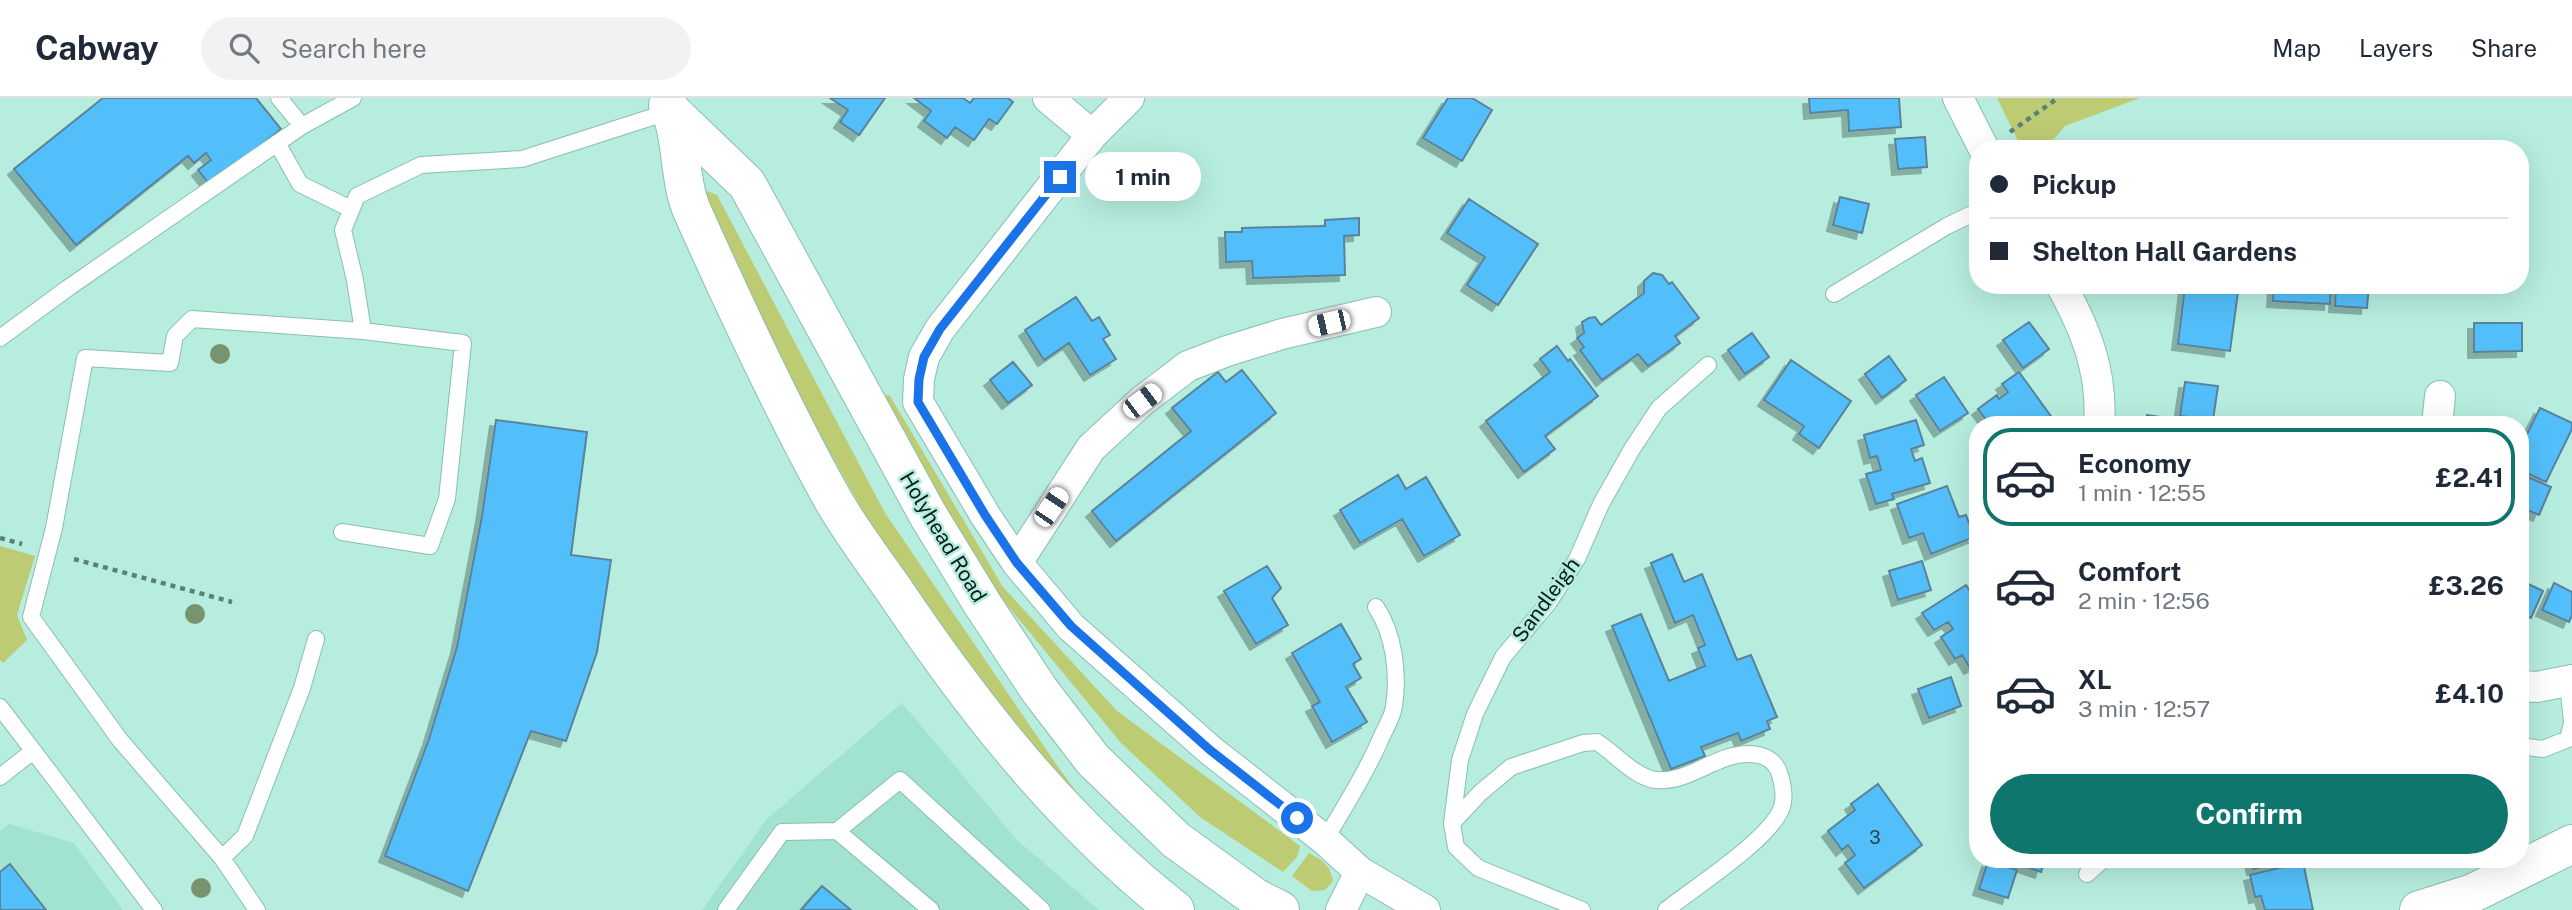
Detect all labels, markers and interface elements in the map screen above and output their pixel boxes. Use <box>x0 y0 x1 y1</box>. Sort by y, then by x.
search box <box>201 17 691 80</box>
text: Cabway <box>35 29 159 67</box>
icon: search <box>225 29 263 67</box>
text: Search here <box>281 33 427 64</box>
text: Map <box>2272 34 2321 62</box>
text: Layers <box>2359 34 2433 62</box>
text: Share <box>2471 34 2537 62</box>
callout: 1 min <box>1084 153 1200 202</box>
route end <box>1044 161 1076 193</box>
text: 1 min <box>1115 163 1171 190</box>
text: Pickup <box>2032 169 2116 200</box>
text: Shelton Hall Gardens <box>2032 236 2297 267</box>
car <box>1307 308 1352 338</box>
car <box>1119 380 1166 422</box>
icon: car <box>1994 446 2057 509</box>
text: Economy <box>2078 448 2191 479</box>
text: £2.41 <box>2436 462 2504 493</box>
street label: Holyhead Road <box>895 467 992 607</box>
text: 1 min · 12:55 <box>2078 479 2206 506</box>
car <box>1031 484 1072 530</box>
street label: Sandleigh <box>1507 553 1585 647</box>
icon: car <box>1994 554 2057 617</box>
text: Comfort <box>2078 556 2181 587</box>
text: £3.26 <box>2429 570 2504 601</box>
text: 2 min · 12:56 <box>2078 587 2210 614</box>
icon: car <box>1994 662 2057 725</box>
text: XL <box>2078 664 2112 695</box>
text: £4.10 <box>2435 678 2504 709</box>
text: 3 min · 12:57 <box>2078 695 2210 722</box>
button: Confirm <box>1990 774 2508 854</box>
route start <box>1281 802 1313 834</box>
house number: 3 <box>1869 827 1881 848</box>

